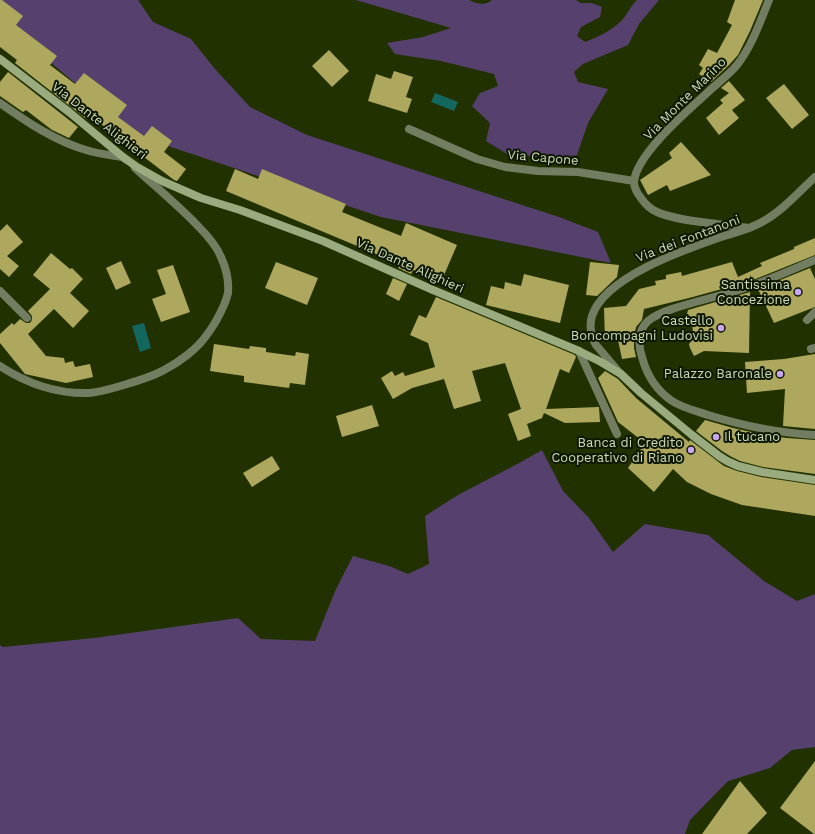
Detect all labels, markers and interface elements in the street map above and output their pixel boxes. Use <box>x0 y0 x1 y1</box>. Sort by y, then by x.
street label: Via Monte Marino <box>640 54 730 144</box>
street label: Via Dante Alighieri <box>48 79 150 163</box>
street label: Via Capone <box>507 147 579 169</box>
street label: Via dei Fontanoni <box>634 212 742 266</box>
street label: Via Dante Alighieri <box>354 235 466 297</box>
place label: Santissima Concezione <box>717 277 790 308</box>
marker: Santissima Concezione <box>793 287 803 297</box>
place label: Castello Boncompagni Ludovisi <box>571 313 713 344</box>
marker: Castello Boncompagni Ludovisi <box>716 323 726 333</box>
place label: Palazzo Baronale <box>664 366 772 382</box>
marker: Palazzo Baronale <box>775 369 785 379</box>
place label: Il tucano <box>724 429 780 445</box>
marker: Il tucano <box>711 432 721 442</box>
place label: Banca di Credito Cooperativo di Riano <box>551 435 683 466</box>
marker: Banca di Credito Cooperativo di Riano <box>686 445 696 455</box>

